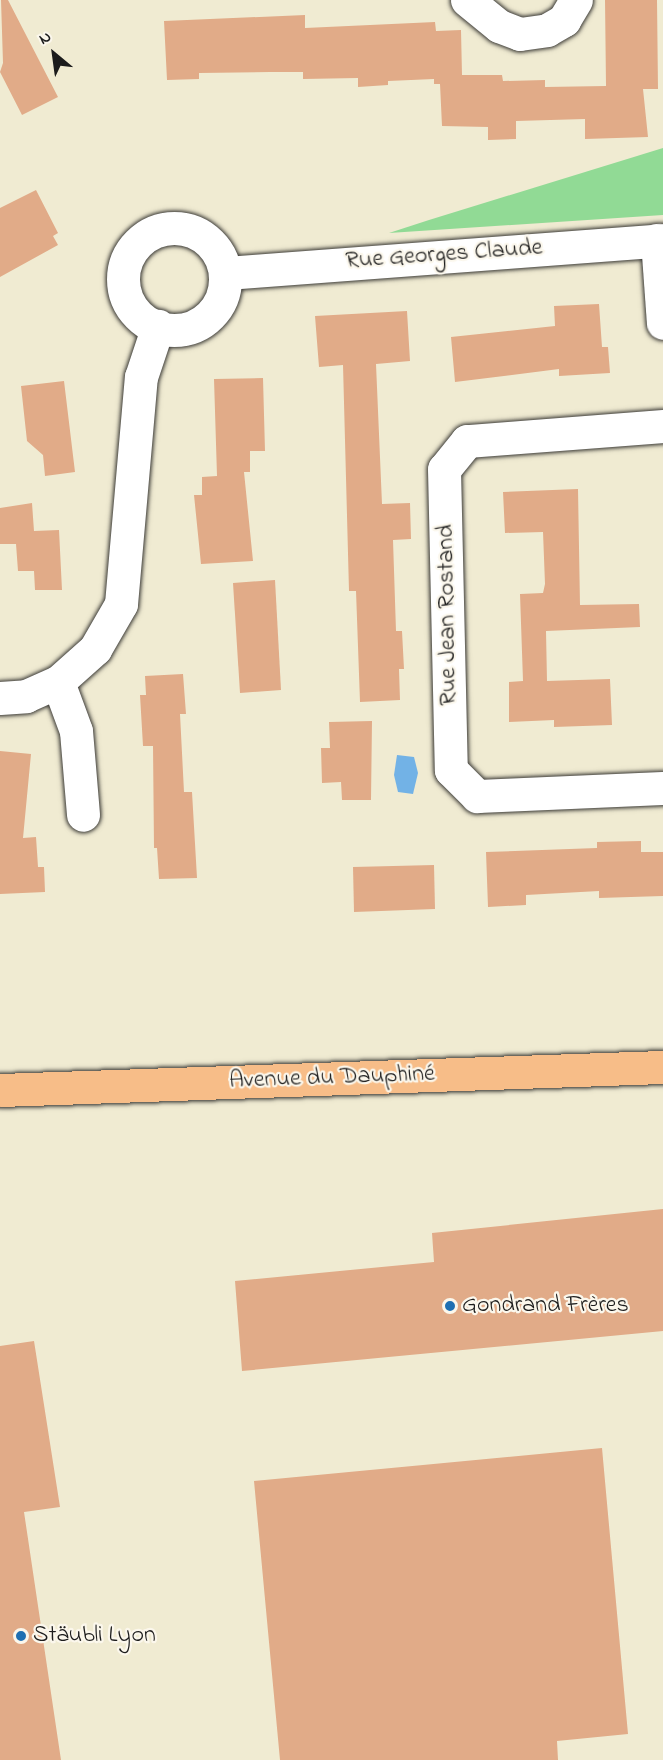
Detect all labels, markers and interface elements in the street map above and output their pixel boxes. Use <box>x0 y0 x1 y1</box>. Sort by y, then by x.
north arrow <box>24 24 84 84</box>
text: N <box>35 25 56 51</box>
street label: Rue Georges Claude <box>345 234 543 276</box>
street label: Rue Jean Rostand <box>432 524 464 706</box>
street label: Avenue du Dauphiné <box>229 1060 435 1096</box>
place label: Gondrand Frères <box>462 1292 629 1320</box>
marker: Gondrand Frères <box>443 1299 457 1313</box>
place label: Stäubli Lyon <box>33 1622 156 1650</box>
marker: Stäubli Lyon <box>14 1629 28 1643</box>

